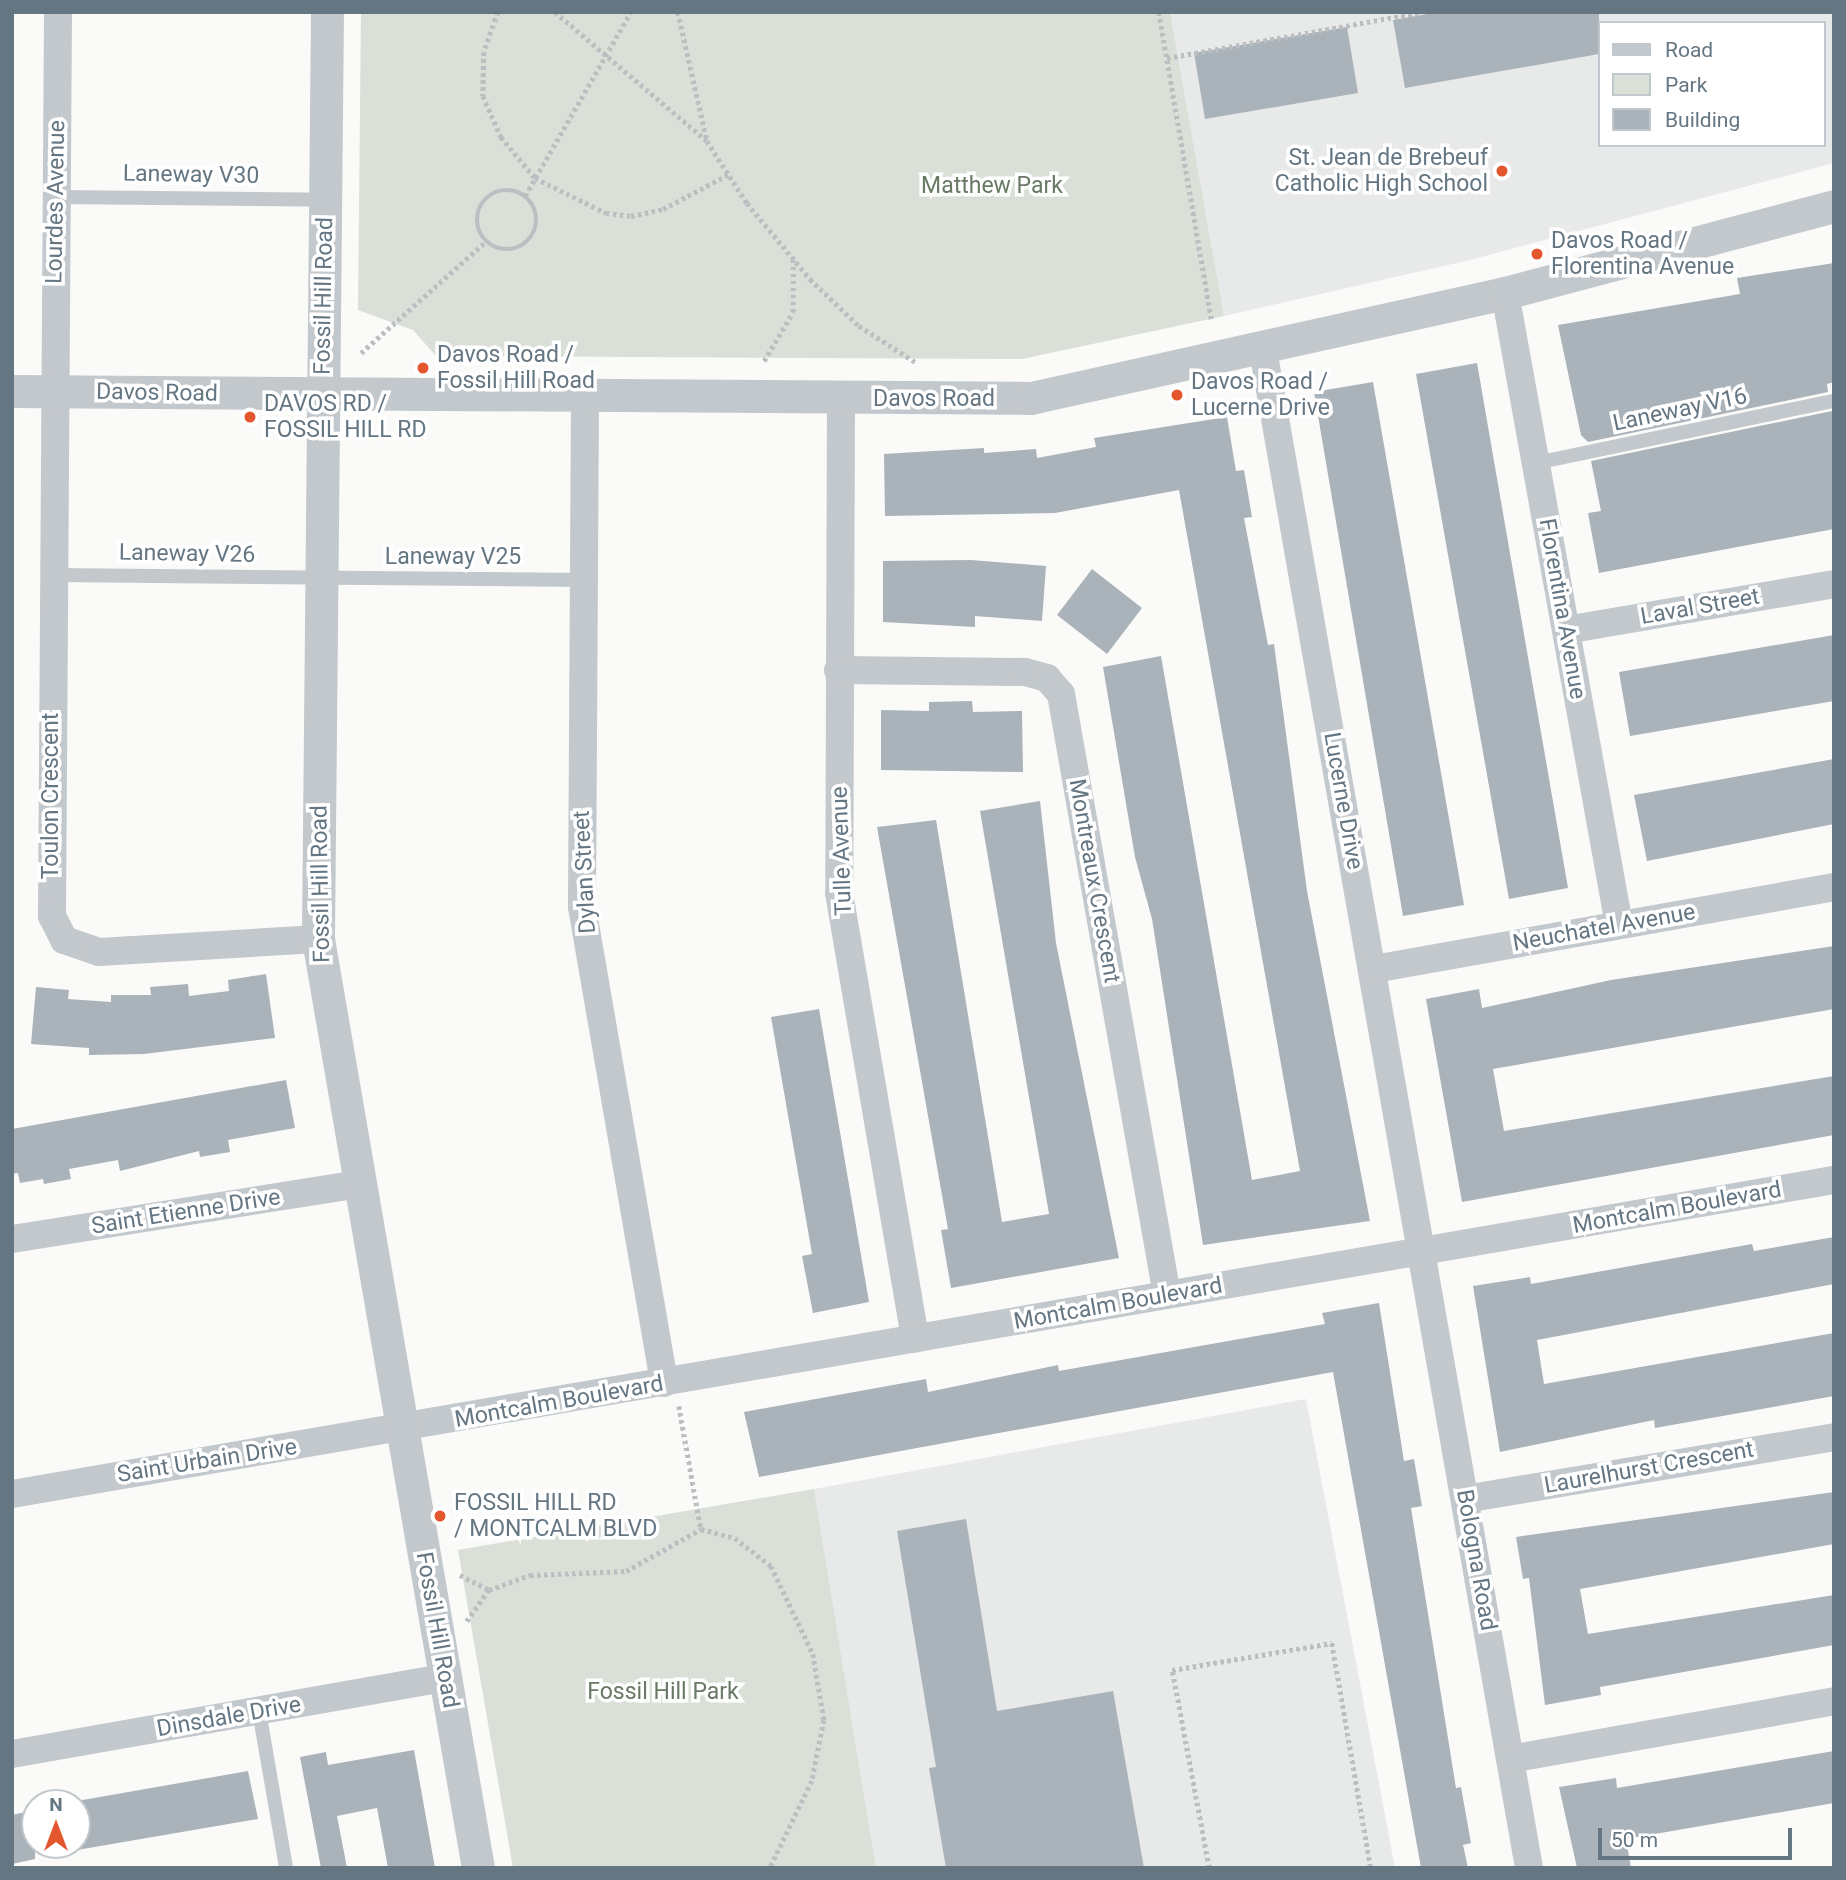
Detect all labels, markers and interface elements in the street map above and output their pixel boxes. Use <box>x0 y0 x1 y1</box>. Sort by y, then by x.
legend <box>1598 21 1825 147</box>
text: Road <box>1665 38 1713 62</box>
text: Park <box>1665 73 1707 97</box>
text: Building <box>1665 108 1740 132</box>
street label: Lourdes Avenue <box>41 120 71 284</box>
place label: St. Jean de Brebeuf Catholic High School <box>1275 144 1488 198</box>
street label: Laneway V30 <box>123 160 259 190</box>
marker: St. Jean de Brebeuf Catholic High School <box>1494 163 1510 179</box>
park label: Matthew Park <box>921 172 1063 200</box>
street label: Fossil Hill Road <box>309 217 339 375</box>
place label: Davos Road / Florentina Avenue <box>1551 227 1734 281</box>
marker: Davos Road / Florentina Avenue <box>1529 246 1545 262</box>
place label: Davos Road / Fossil Hill Road <box>437 341 595 395</box>
marker: Davos Road / Fossil Hill Road <box>415 360 431 376</box>
place label: Davos Road / Lucerne Drive <box>1191 368 1330 422</box>
street label: Davos Road <box>96 378 218 408</box>
street label: Laneway V16 <box>1610 382 1750 438</box>
street label: Davos Road <box>873 385 995 413</box>
marker: Davos Road / Lucerne Drive <box>1169 387 1185 403</box>
place label: DAVOS RD / FOSSIL HILL RD <box>264 390 427 444</box>
marker: DAVOS RD / FOSSIL HILL RD <box>242 409 258 425</box>
street label: Florentina Avenue <box>1533 516 1591 702</box>
street label: Laneway V26 <box>119 539 255 569</box>
street label: Laneway V25 <box>385 543 521 571</box>
street label: Laval Street <box>1638 583 1762 631</box>
street label: Toulon Crescent <box>37 713 65 879</box>
street label: Lucerne Drive <box>1317 730 1369 872</box>
street label: Montreaux Crescent <box>1062 777 1126 985</box>
street label: Tulle Avenue <box>826 786 858 916</box>
street label: Fossil Hill Road <box>306 805 336 963</box>
street label: Dylan Street <box>568 810 602 934</box>
street label: Neuchatel Avenue <box>1511 898 1697 958</box>
street label: Montcalm Boulevard <box>1571 1176 1783 1240</box>
street label: Saint Etienne Drive <box>89 1183 283 1241</box>
street label: Montcalm Boulevard <box>1012 1272 1224 1336</box>
street label: Montcalm Boulevard <box>453 1370 665 1434</box>
street label: Saint Urbain Drive <box>115 1433 299 1489</box>
street label: Laurelhurst Crescent <box>1542 1436 1756 1500</box>
street label: Bologna Road <box>1450 1487 1502 1633</box>
place label: FOSSIL HILL RD / MONTCALM BLVD <box>454 1489 657 1543</box>
marker: FOSSIL HILL RD / MONTCALM BLVD <box>432 1508 448 1524</box>
street label: Fossil Hill Road <box>410 1550 464 1710</box>
park label: Fossil Hill Park <box>587 1678 739 1706</box>
street label: Dinsdale Drive <box>155 1691 303 1743</box>
north arrow <box>21 1789 91 1859</box>
text: N <box>49 1793 63 1816</box>
scale bar <box>1601 1814 1795 1858</box>
text: 50 m <box>1611 1828 1658 1852</box>

